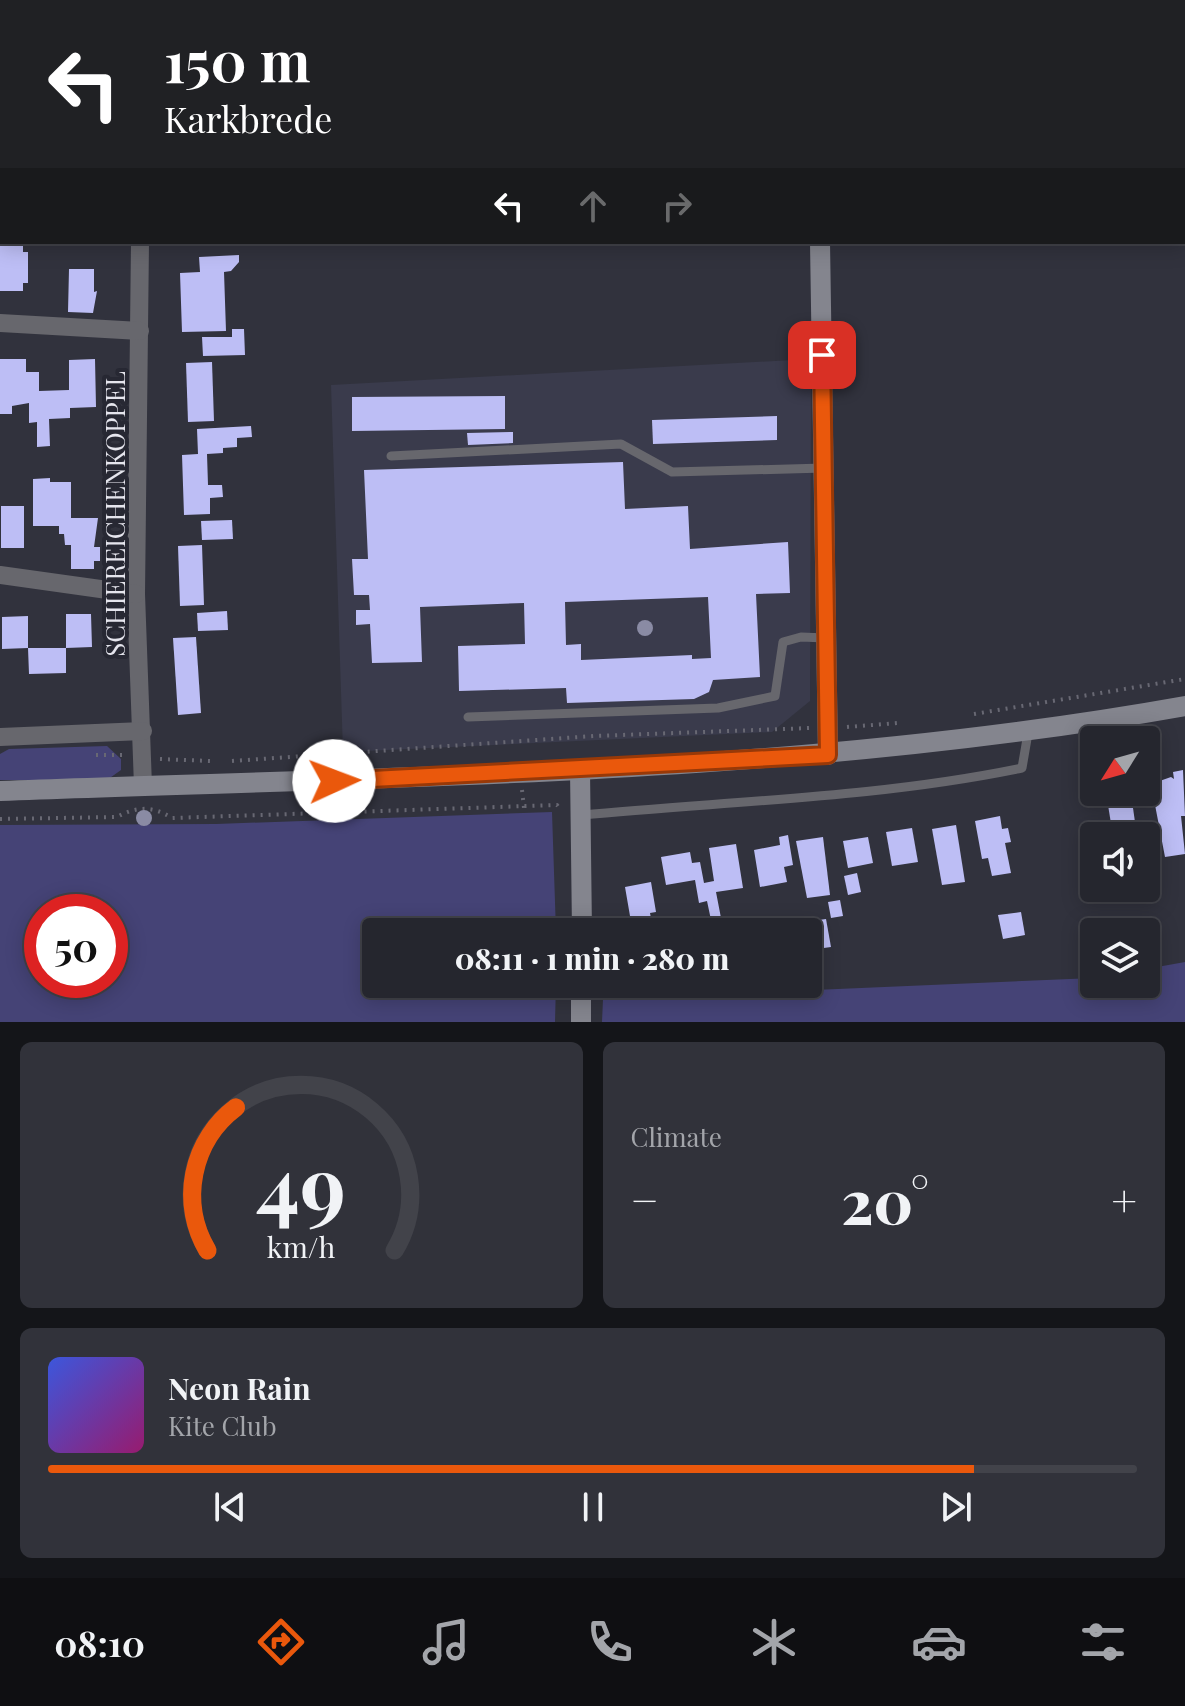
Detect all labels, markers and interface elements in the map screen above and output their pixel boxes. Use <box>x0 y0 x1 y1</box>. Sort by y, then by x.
text: 150 m <box>164 22 310 97</box>
icon: left <box>32 32 136 136</box>
text: Karkbrede <box>164 94 332 142</box>
icon: left <box>487 184 531 228</box>
icon: ahead <box>571 184 615 228</box>
icon: right <box>655 184 699 228</box>
pin <box>788 321 856 389</box>
icon: arrive <box>800 333 844 377</box>
street label: SCHIEREICHENKOPPEL <box>97 371 132 657</box>
north arrow <box>1080 726 1160 806</box>
map controls <box>1080 726 1160 998</box>
position arrow <box>292 739 376 823</box>
button: sound <box>1080 822 1160 902</box>
speed limit sign: 50 <box>24 894 128 998</box>
button: layers <box>1080 918 1160 998</box>
text: 08:11 · 1 min · 280 m <box>455 938 729 978</box>
text: Climate <box>631 1119 722 1154</box>
text: 49 <box>256 1127 346 1238</box>
text: 20° <box>841 1159 929 1239</box>
text: − <box>631 1169 659 1228</box>
text: + <box>1111 1169 1137 1228</box>
text: km/h <box>267 1227 336 1265</box>
text: Neon Rain <box>168 1368 311 1408</box>
text: Kite Club <box>168 1408 277 1443</box>
icon: previous <box>208 1485 252 1529</box>
icon: pause <box>571 1485 615 1529</box>
icon: next <box>934 1485 978 1529</box>
icon: directions <box>253 1614 309 1670</box>
icon: music <box>418 1614 474 1670</box>
icon: phone <box>582 1614 638 1670</box>
icon: climate <box>746 1614 802 1670</box>
icon: car <box>911 1614 967 1670</box>
icon: filters <box>1075 1614 1131 1670</box>
text: 08:10 <box>54 1618 145 1666</box>

